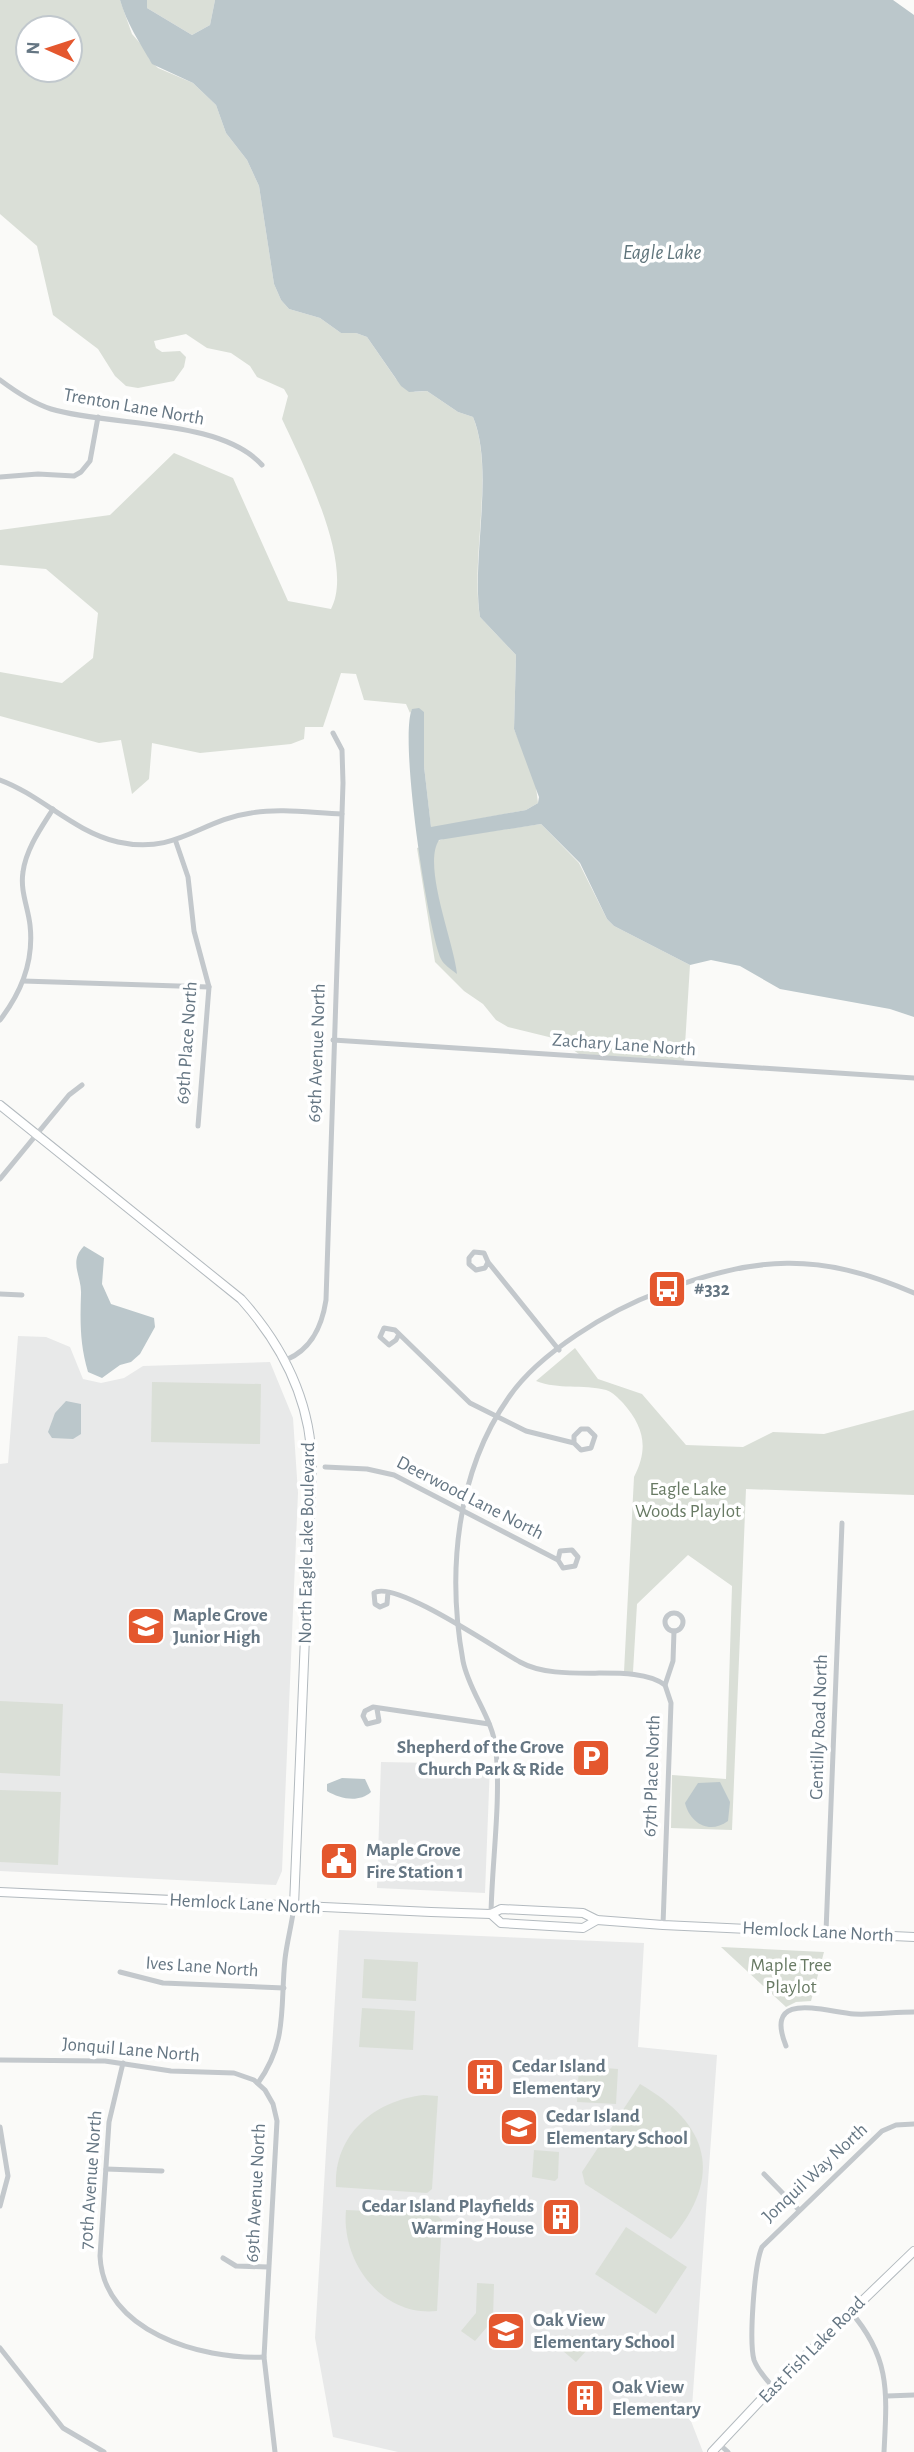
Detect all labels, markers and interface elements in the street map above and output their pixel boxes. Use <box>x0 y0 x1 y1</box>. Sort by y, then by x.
north arrow <box>14 14 84 84</box>
text: N <box>24 41 43 55</box>
water label: Eagle Lake <box>623 242 701 263</box>
street label: Trenton Lane North <box>62 385 206 429</box>
street label: 69th Place North <box>173 981 201 1105</box>
street label: 69th Avenue North <box>305 983 329 1123</box>
street label: Zachary Lane North <box>551 1030 697 1060</box>
bus stop icon: #332 <box>646 1268 688 1310</box>
place label: #332 <box>694 1280 730 1299</box>
street label: North Eagle Lake Boulevard <box>296 1442 318 1644</box>
street label: Deerwood Lane North <box>393 1453 547 1543</box>
park label: Eagle Lake Woods Playlot <box>635 1480 741 1521</box>
school or university icon: Maple Grove Junior High <box>125 1605 167 1647</box>
place label: Maple Grove Junior High <box>173 1606 268 1647</box>
street label: Gentilly Road North <box>807 1654 831 1800</box>
street label: 67th Place North <box>640 1715 664 1837</box>
parking icon: Shepherd of the Grove Church Park & Ride <box>570 1737 612 1779</box>
place label: Shepherd of the Grove Church Park & Ride <box>397 1738 564 1779</box>
public building icon: Maple Grove Fire Station 1 <box>318 1840 360 1882</box>
place label: Maple Grove Fire Station 1 <box>366 1841 464 1882</box>
street label: Hemlock Lane North <box>169 1891 321 1917</box>
street label: Hemlock Lane North <box>742 1919 894 1945</box>
street label: Ives Lane North <box>145 1954 259 1980</box>
park label: Maple Tree Playlot <box>750 1956 832 1997</box>
street label: Jonquil Lane North <box>61 2035 201 2065</box>
building icon: Cedar Island Elementary <box>464 2056 506 2098</box>
place label: Cedar Island Elementary <box>512 2057 606 2098</box>
school or university icon: Cedar Island Elementary School <box>498 2106 540 2148</box>
place label: Cedar Island Elementary School <box>546 2107 688 2148</box>
street label: 70th Avenue North <box>77 2110 105 2250</box>
street label: Jonquil Way North <box>759 2120 871 2226</box>
street label: 69th Avenue North <box>243 2123 269 2263</box>
building icon: Cedar Island Playfields Warming House <box>540 2196 582 2238</box>
place label: Cedar Island Playfields Warming House <box>362 2197 534 2238</box>
street label: East Fish Lake Road <box>755 2293 869 2407</box>
school or university icon: Oak View Elementary School <box>485 2310 527 2352</box>
place label: Oak View Elementary School <box>533 2311 675 2352</box>
building icon: Oak View Elementary <box>564 2377 606 2419</box>
place label: Oak View Elementary <box>612 2378 701 2419</box>

